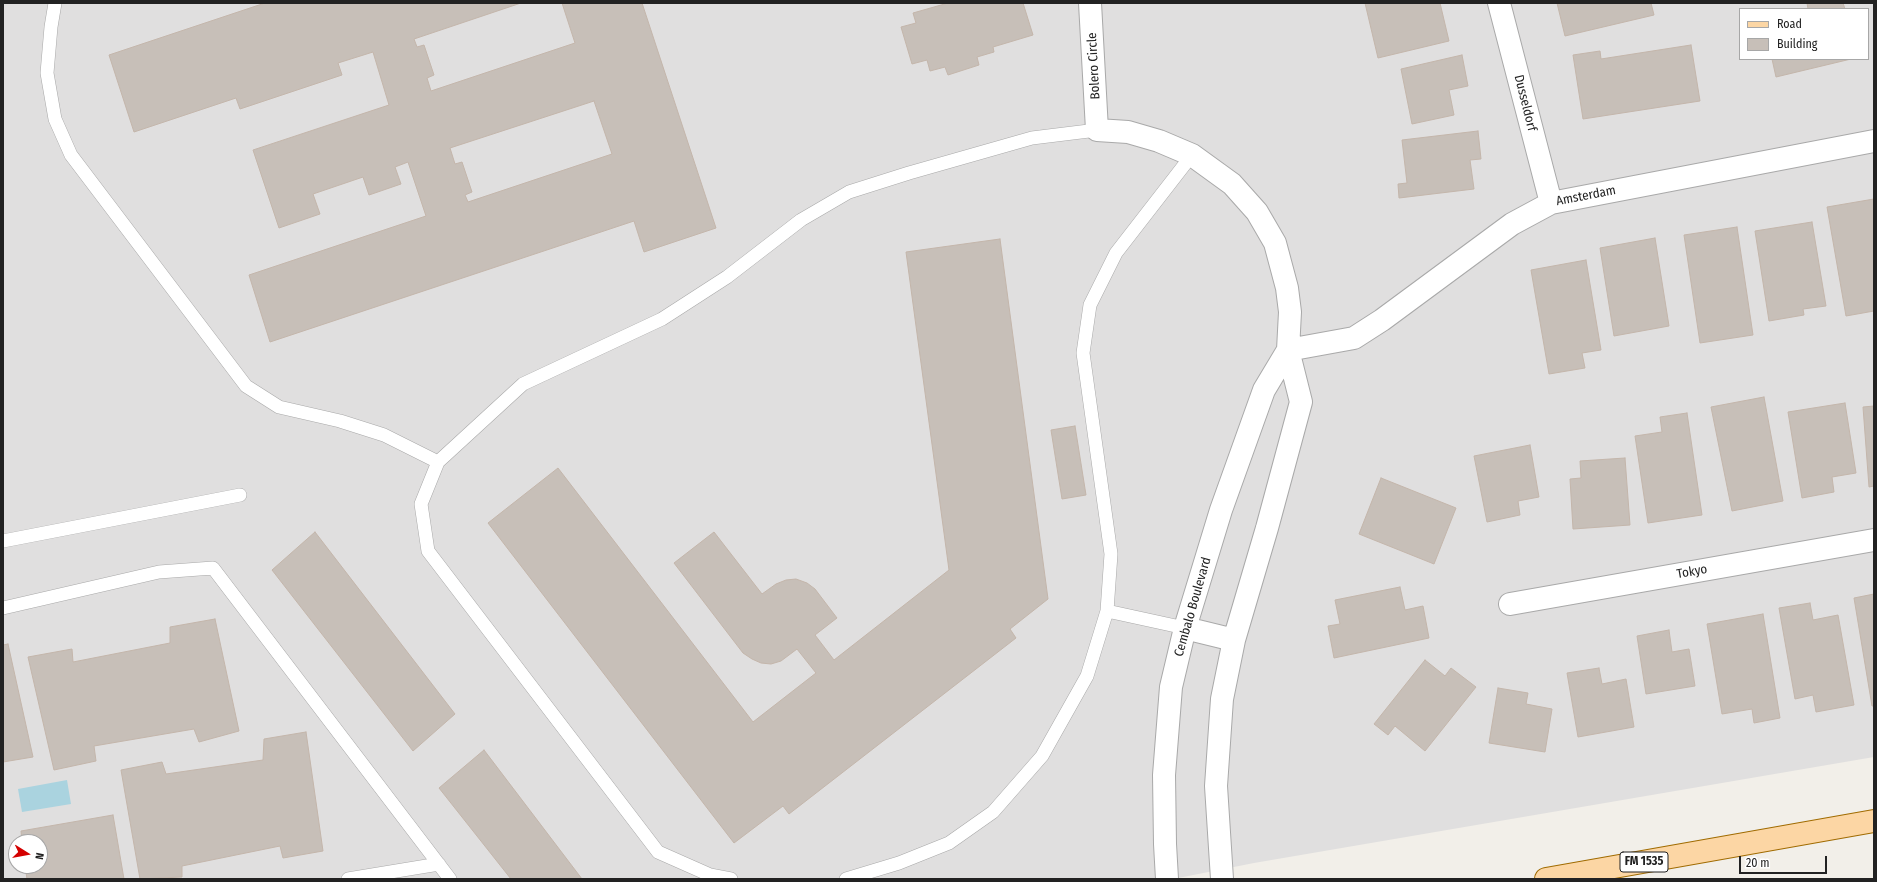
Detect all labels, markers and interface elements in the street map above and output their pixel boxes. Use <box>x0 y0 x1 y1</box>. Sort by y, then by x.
legend <box>1739 8 1869 60</box>
text: Road <box>1777 17 1802 31</box>
street label: Bolero Circle <box>1084 32 1104 100</box>
text: Building <box>1777 37 1817 51</box>
street label: Dusseldorf <box>1510 73 1540 133</box>
street label: Amsterdam <box>1555 183 1617 209</box>
street label: Cembalo Boulevard <box>1171 556 1215 658</box>
street label: Tokyo <box>1675 562 1709 582</box>
north arrow <box>8 834 48 874</box>
scale bar <box>1741 848 1829 874</box>
text: N <box>32 852 46 861</box>
road number: FM 1535 <box>1620 852 1668 872</box>
text: 20 m <box>1746 856 1770 870</box>

